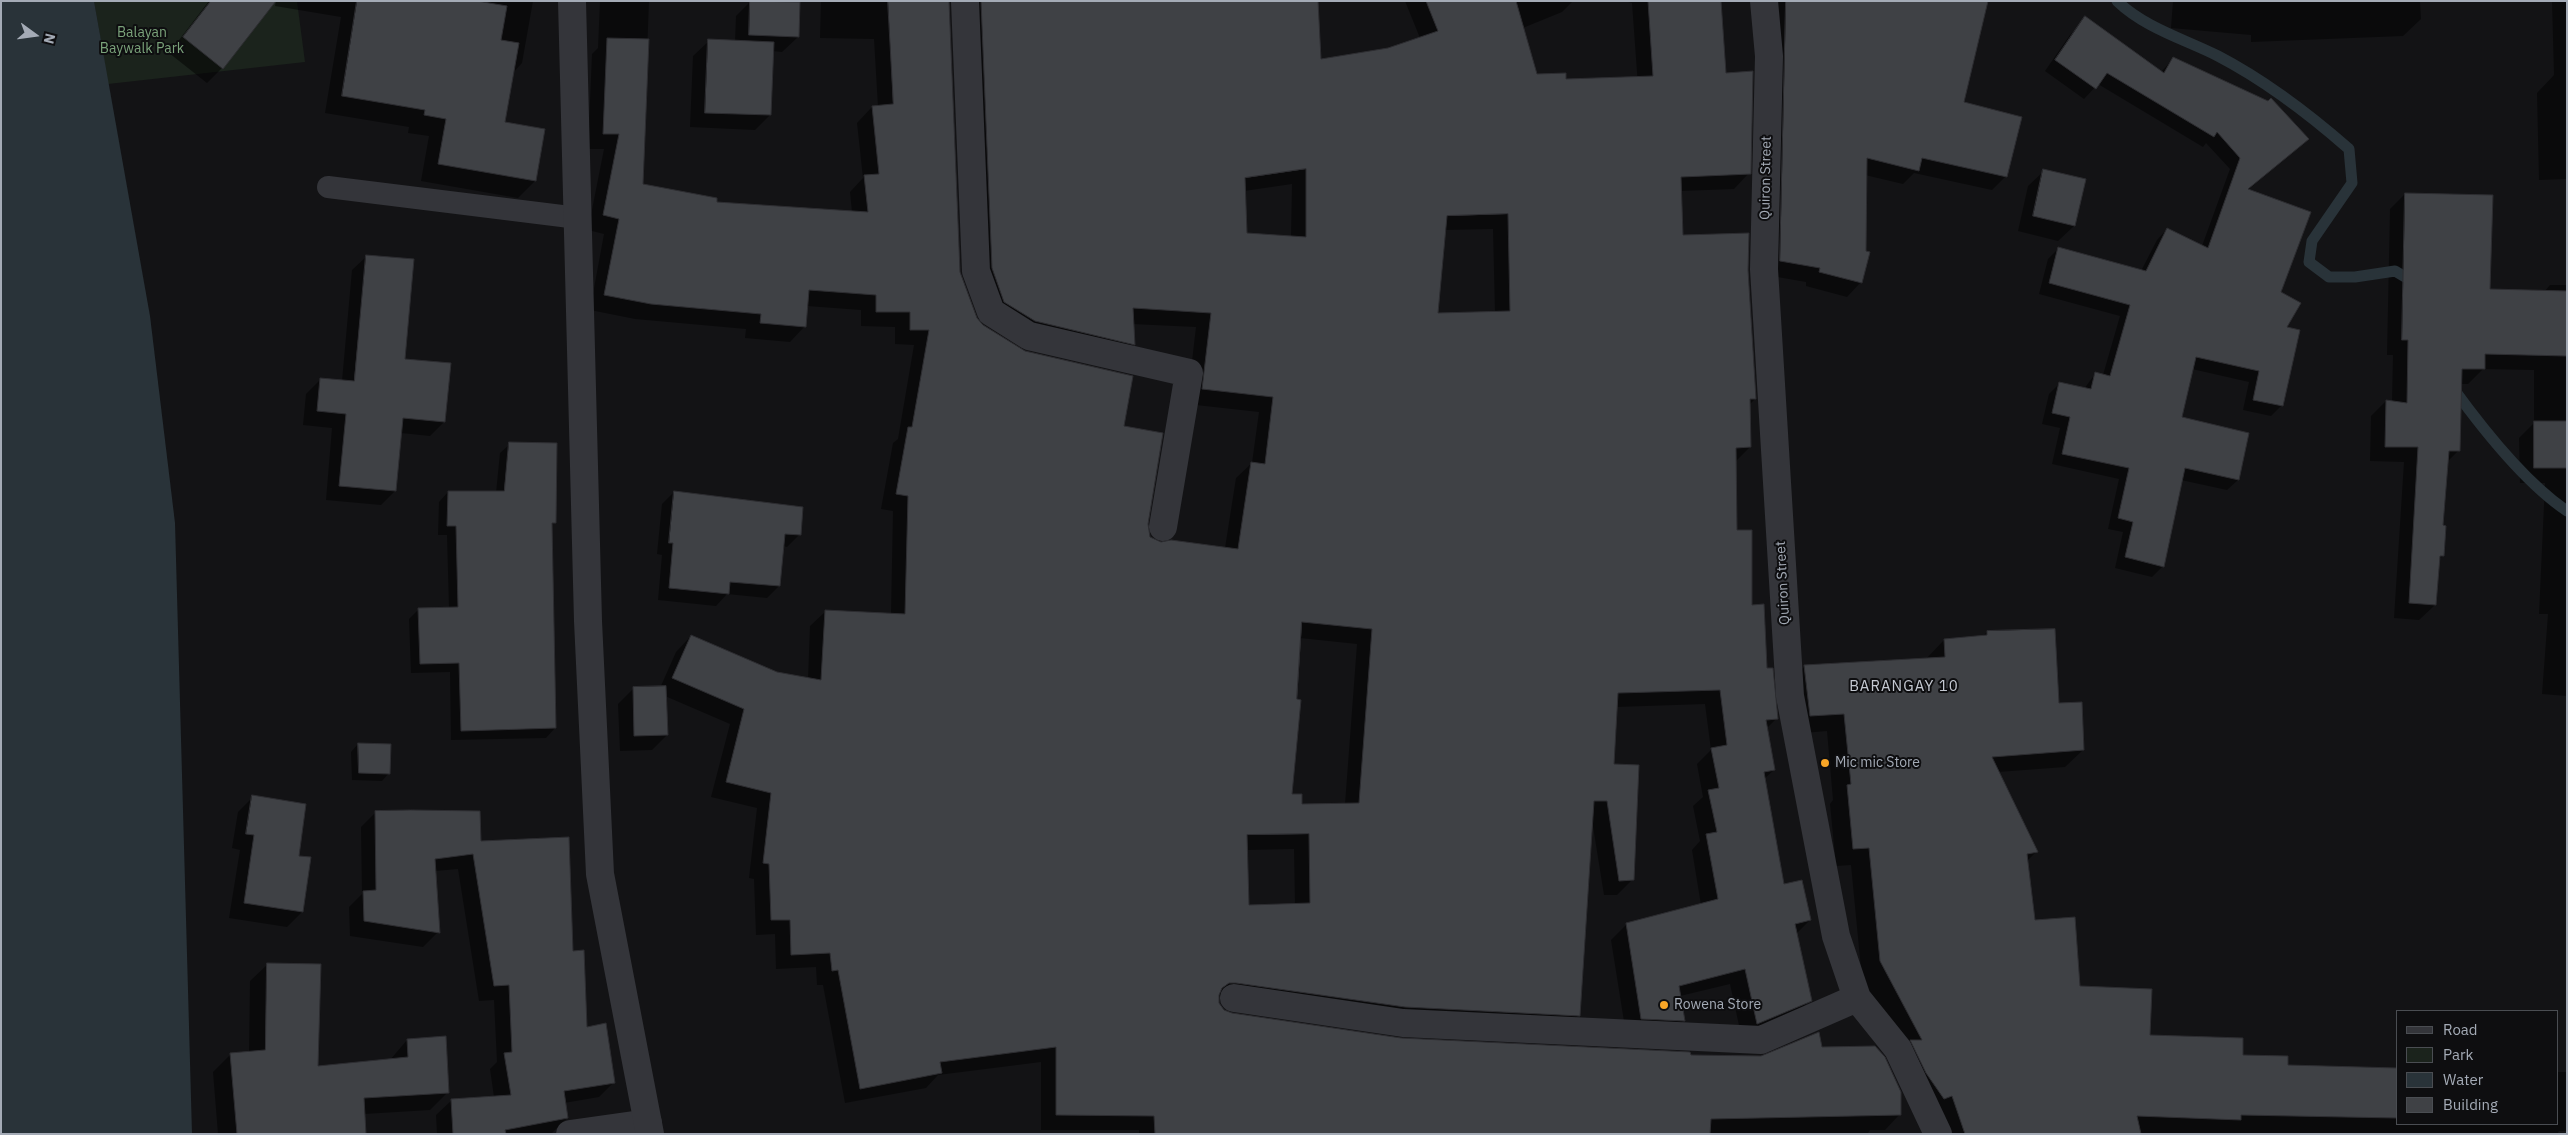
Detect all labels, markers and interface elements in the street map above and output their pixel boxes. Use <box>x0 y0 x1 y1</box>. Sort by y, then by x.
north arrow <box>10 10 60 60</box>
park label: Balayan Baywalk Park <box>100 25 184 58</box>
text: N <box>40 32 60 46</box>
street label: Quiron Street <box>1757 136 1775 220</box>
street label: Quiron Street <box>1772 541 1794 625</box>
district label: BARANGAY 10 <box>1848 678 1960 696</box>
place label: Mic mic Store <box>1835 755 1920 771</box>
marker: Mic mic Store <box>1819 757 1831 769</box>
place label: Rowena Store <box>1674 997 1761 1013</box>
marker: Rowena Store <box>1658 999 1670 1011</box>
legend <box>2396 1010 2558 1125</box>
text: Road <box>2443 1020 2478 1039</box>
text: Park <box>2443 1045 2473 1064</box>
text: Water <box>2443 1070 2483 1089</box>
text: Building <box>2443 1095 2498 1114</box>

